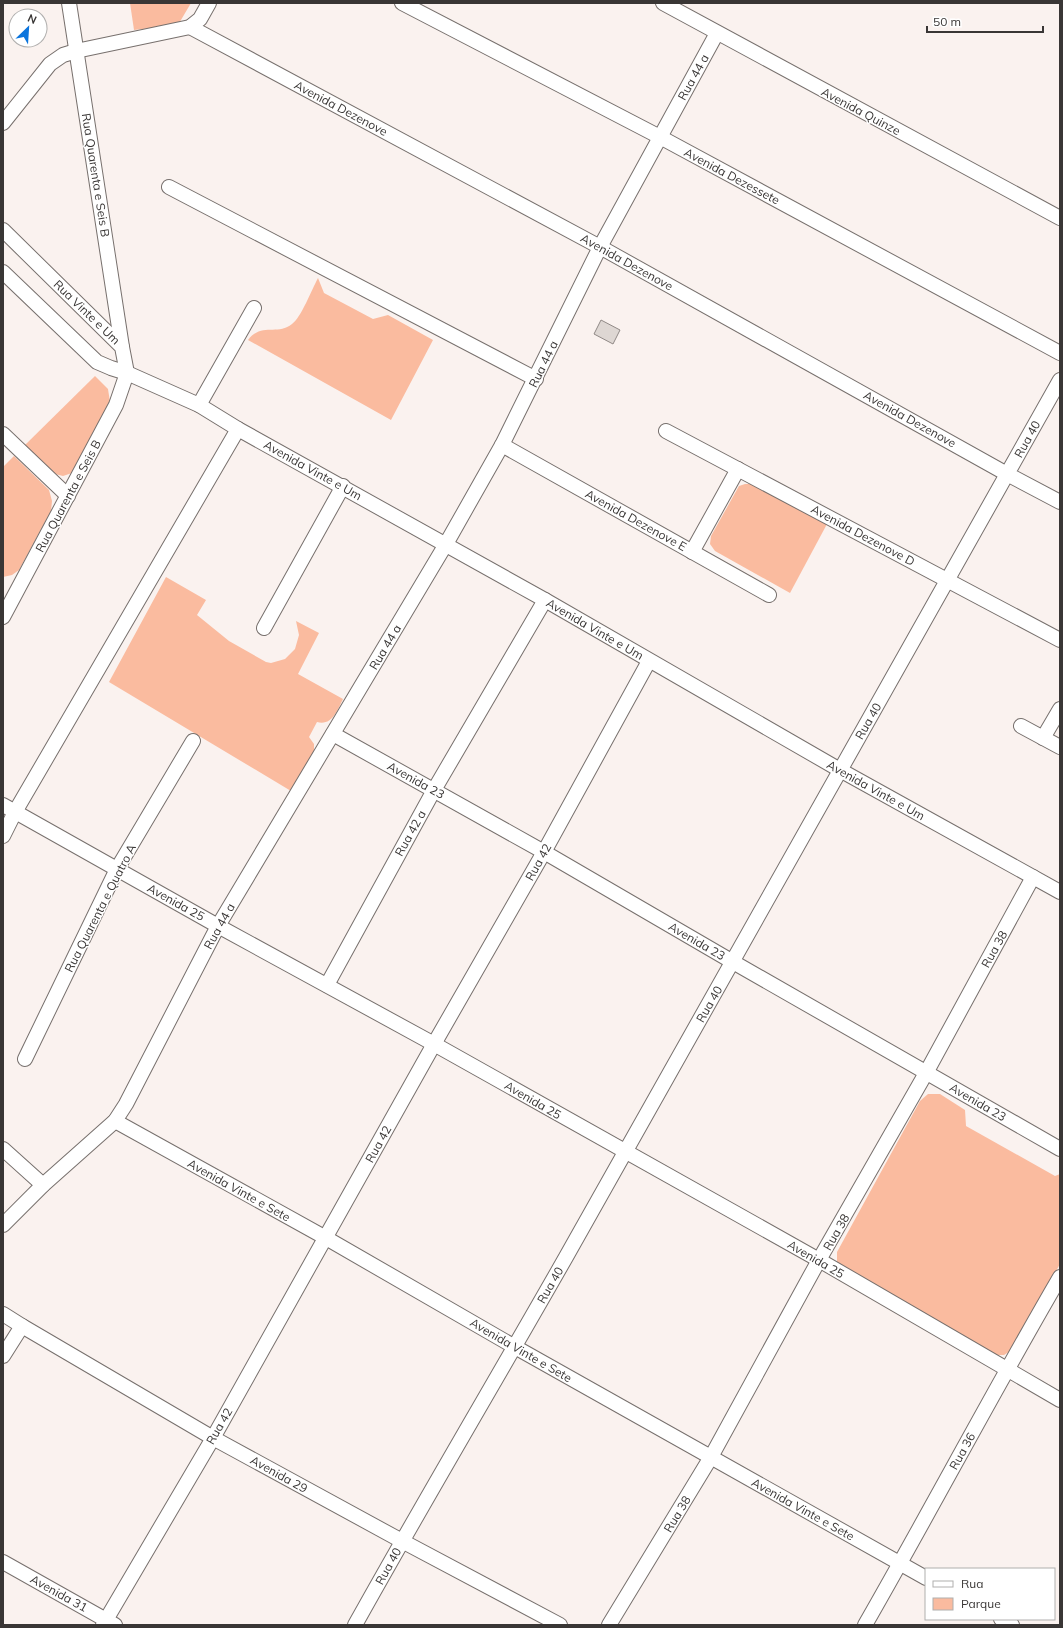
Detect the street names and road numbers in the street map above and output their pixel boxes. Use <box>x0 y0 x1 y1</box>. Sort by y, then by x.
street label: Rua 44 a <box>674 51 712 103</box>
street label: Avenida Dezenove <box>292 77 390 139</box>
street label: Avenida Quinze <box>819 84 903 138</box>
street label: Rua Quarenta e Seis B <box>79 112 113 238</box>
street label: Avenida Dezessete <box>682 145 782 207</box>
street label: Avenida Dezenove <box>578 230 676 294</box>
street label: Rua Vinte e Um <box>51 277 123 347</box>
street label: Rua 44 a <box>525 338 561 390</box>
street label: Avenida Dezenove <box>861 387 959 451</box>
street label: Rua 40 <box>1011 418 1043 460</box>
street label: Rua Quarenta e Seis B <box>32 437 104 555</box>
street label: Avenida Vinte e Um <box>261 437 365 503</box>
street label: Avenida Dezenove E <box>583 486 689 554</box>
street label: Avenida Dezenove D <box>808 501 918 569</box>
street label: Avenida Vinte e Um <box>544 595 646 663</box>
street label: Rua 44 a <box>366 622 404 672</box>
street label: Rua 40 <box>852 700 884 742</box>
street label: Avenida Vinte e Um <box>824 757 928 823</box>
street label: Avenida 23 <box>385 758 447 802</box>
street label: Rua 42 a <box>391 807 429 859</box>
street label: Rua Quarenta e Quatro A <box>61 841 139 975</box>
street label: Rua 42 <box>522 841 554 883</box>
street label: Avenida 25 <box>145 880 207 924</box>
street label: Rua 44 a <box>200 900 238 952</box>
street label: Avenida 23 <box>666 919 728 963</box>
street label: Rua 38 <box>978 928 1010 970</box>
street label: Rua 40 <box>693 983 725 1025</box>
street label: Avenida 25 <box>502 1078 564 1122</box>
street label: Avenida 23 <box>947 1080 1009 1124</box>
street label: Rua 42 <box>362 1123 394 1165</box>
street label: Avenida Vinte e Sete <box>185 1156 293 1224</box>
street label: Rua 38 <box>820 1211 852 1253</box>
street label: Avenida 25 <box>785 1237 847 1281</box>
street label: Rua 40 <box>534 1264 566 1306</box>
street label: Avenida Vinte e Sete <box>467 1315 575 1385</box>
street label: Rua 42 <box>203 1405 235 1447</box>
street label: Rua 36 <box>946 1430 978 1472</box>
street label: Avenida 29 <box>248 1452 310 1496</box>
street label: Avenida Vinte e Sete <box>749 1475 857 1543</box>
street label: Rua 38 <box>660 1493 694 1535</box>
street label: Rua 40 <box>372 1545 404 1587</box>
street label: Avenida 31 <box>28 1571 90 1615</box>

